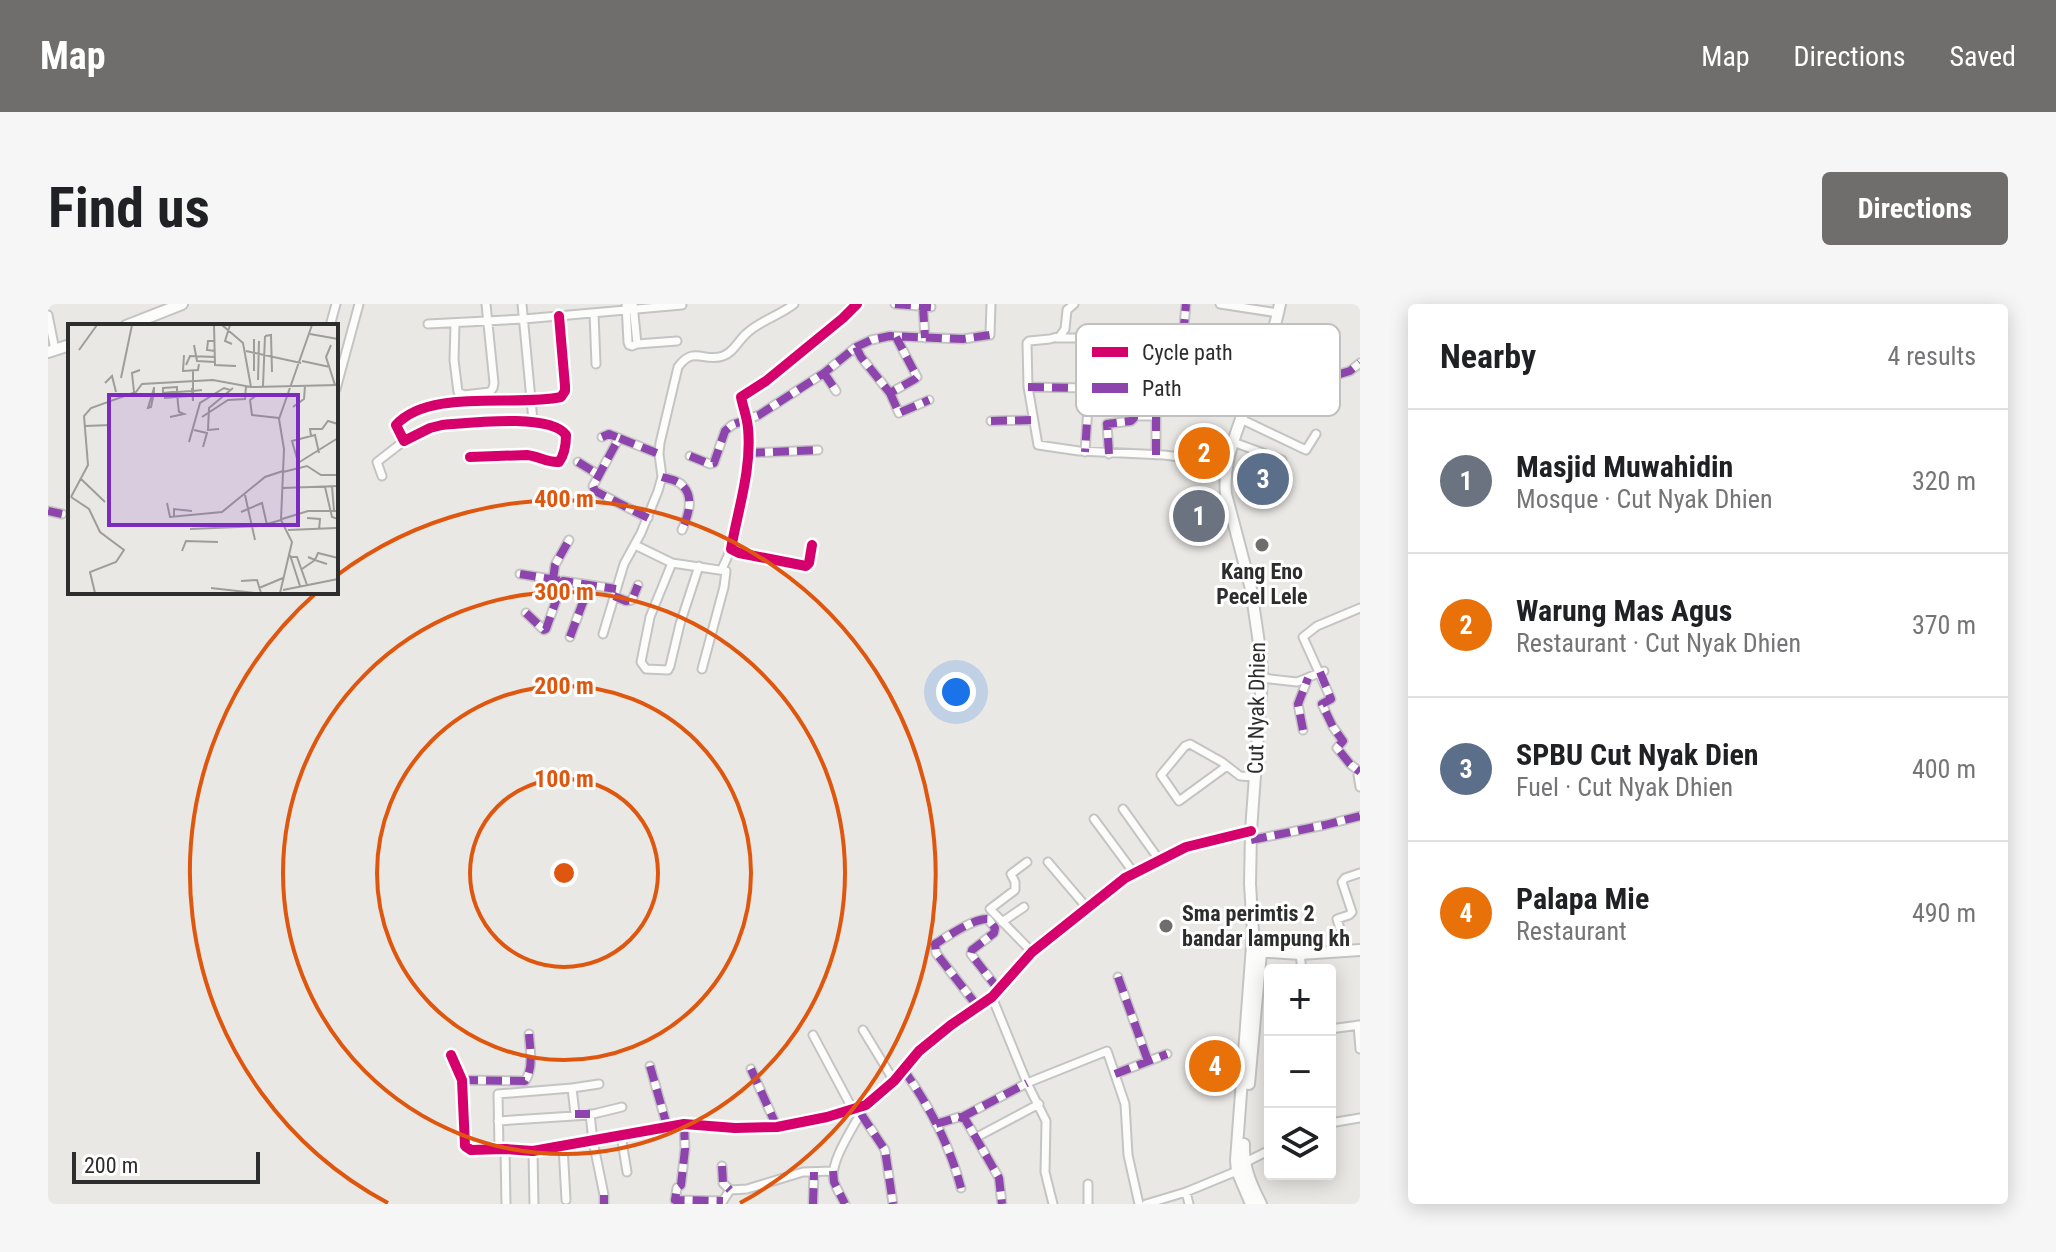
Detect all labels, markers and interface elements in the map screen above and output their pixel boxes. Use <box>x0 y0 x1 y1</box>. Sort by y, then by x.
text: Map <box>40 34 106 78</box>
text: Map <box>1701 40 1750 73</box>
text: Directions <box>1794 40 1905 73</box>
text: Saved <box>1949 40 2016 73</box>
button: Directions <box>1822 172 2008 245</box>
text: Find us <box>48 175 210 241</box>
inset map <box>68 324 338 594</box>
legend <box>1076 324 1340 416</box>
text: Nearby <box>1440 336 1536 376</box>
text: Cycle path <box>1142 340 1233 365</box>
text: 4 results <box>1887 341 1976 371</box>
text: Path <box>1142 376 1182 401</box>
pin: 2 <box>1178 423 1230 483</box>
pin: 3 <box>1237 449 1289 509</box>
text: Masjid Muwahidin <box>1516 449 1733 484</box>
text: 1 <box>1459 466 1473 496</box>
text: 320 m <box>1912 466 1976 496</box>
text: Mosque · Cut Nyak Dhien <box>1516 484 1773 514</box>
text: 400 m <box>534 485 594 513</box>
pin: 1 <box>1173 486 1225 546</box>
marker: Kang Eno Pecel Lele <box>1253 536 1271 554</box>
place label: Kang Eno Pecel Lele <box>1216 559 1308 609</box>
text: 300 m <box>534 578 594 606</box>
text: Warung Mas Agus <box>1516 593 1732 628</box>
text: 2 <box>1459 610 1473 640</box>
text: 370 m <box>1912 610 1976 640</box>
text: Restaurant · Cut Nyak Dhien <box>1516 628 1801 658</box>
street label: Cut Nyak Dhien <box>1243 642 1270 774</box>
text: 200 m <box>534 672 594 700</box>
your location <box>936 672 976 712</box>
text: SPBU Cut Nyak Dien <box>1516 737 1759 772</box>
text: 3 <box>1459 754 1473 784</box>
text: 400 m <box>1912 754 1976 784</box>
text: 100 m <box>534 765 594 793</box>
text: Fuel · Cut Nyak Dhien <box>1516 772 1733 802</box>
centre of rings <box>550 859 578 887</box>
text: Palapa Mie <box>1516 881 1649 916</box>
text: 4 <box>1459 898 1473 928</box>
text: 490 m <box>1912 898 1976 928</box>
place label: Sma perimtis 2 bandar lampung kh <box>1182 901 1350 951</box>
text: Restaurant <box>1516 916 1627 946</box>
marker: Sma perimtis 2 bandar lampung kh <box>1157 917 1175 935</box>
map controls <box>1264 964 1336 1180</box>
button: + <box>1264 964 1336 1036</box>
pin: 4 <box>1189 1036 1241 1096</box>
button: − <box>1264 1036 1336 1108</box>
button: layers <box>1264 1108 1336 1180</box>
scale bar <box>72 1148 260 1184</box>
text: 200 m <box>84 1153 138 1178</box>

